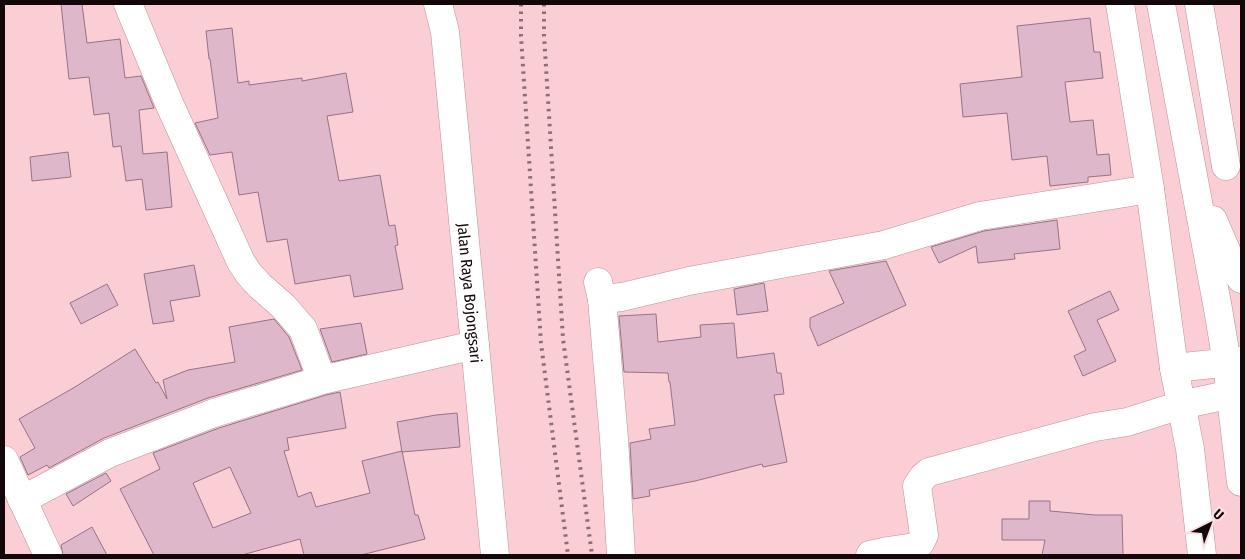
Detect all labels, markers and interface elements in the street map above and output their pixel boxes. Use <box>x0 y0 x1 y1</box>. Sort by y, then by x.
street label: Jalan Raya Bojongsari <box>454 222 486 364</box>
north arrow <box>1185 499 1235 549</box>
text: U <box>1210 506 1227 524</box>

